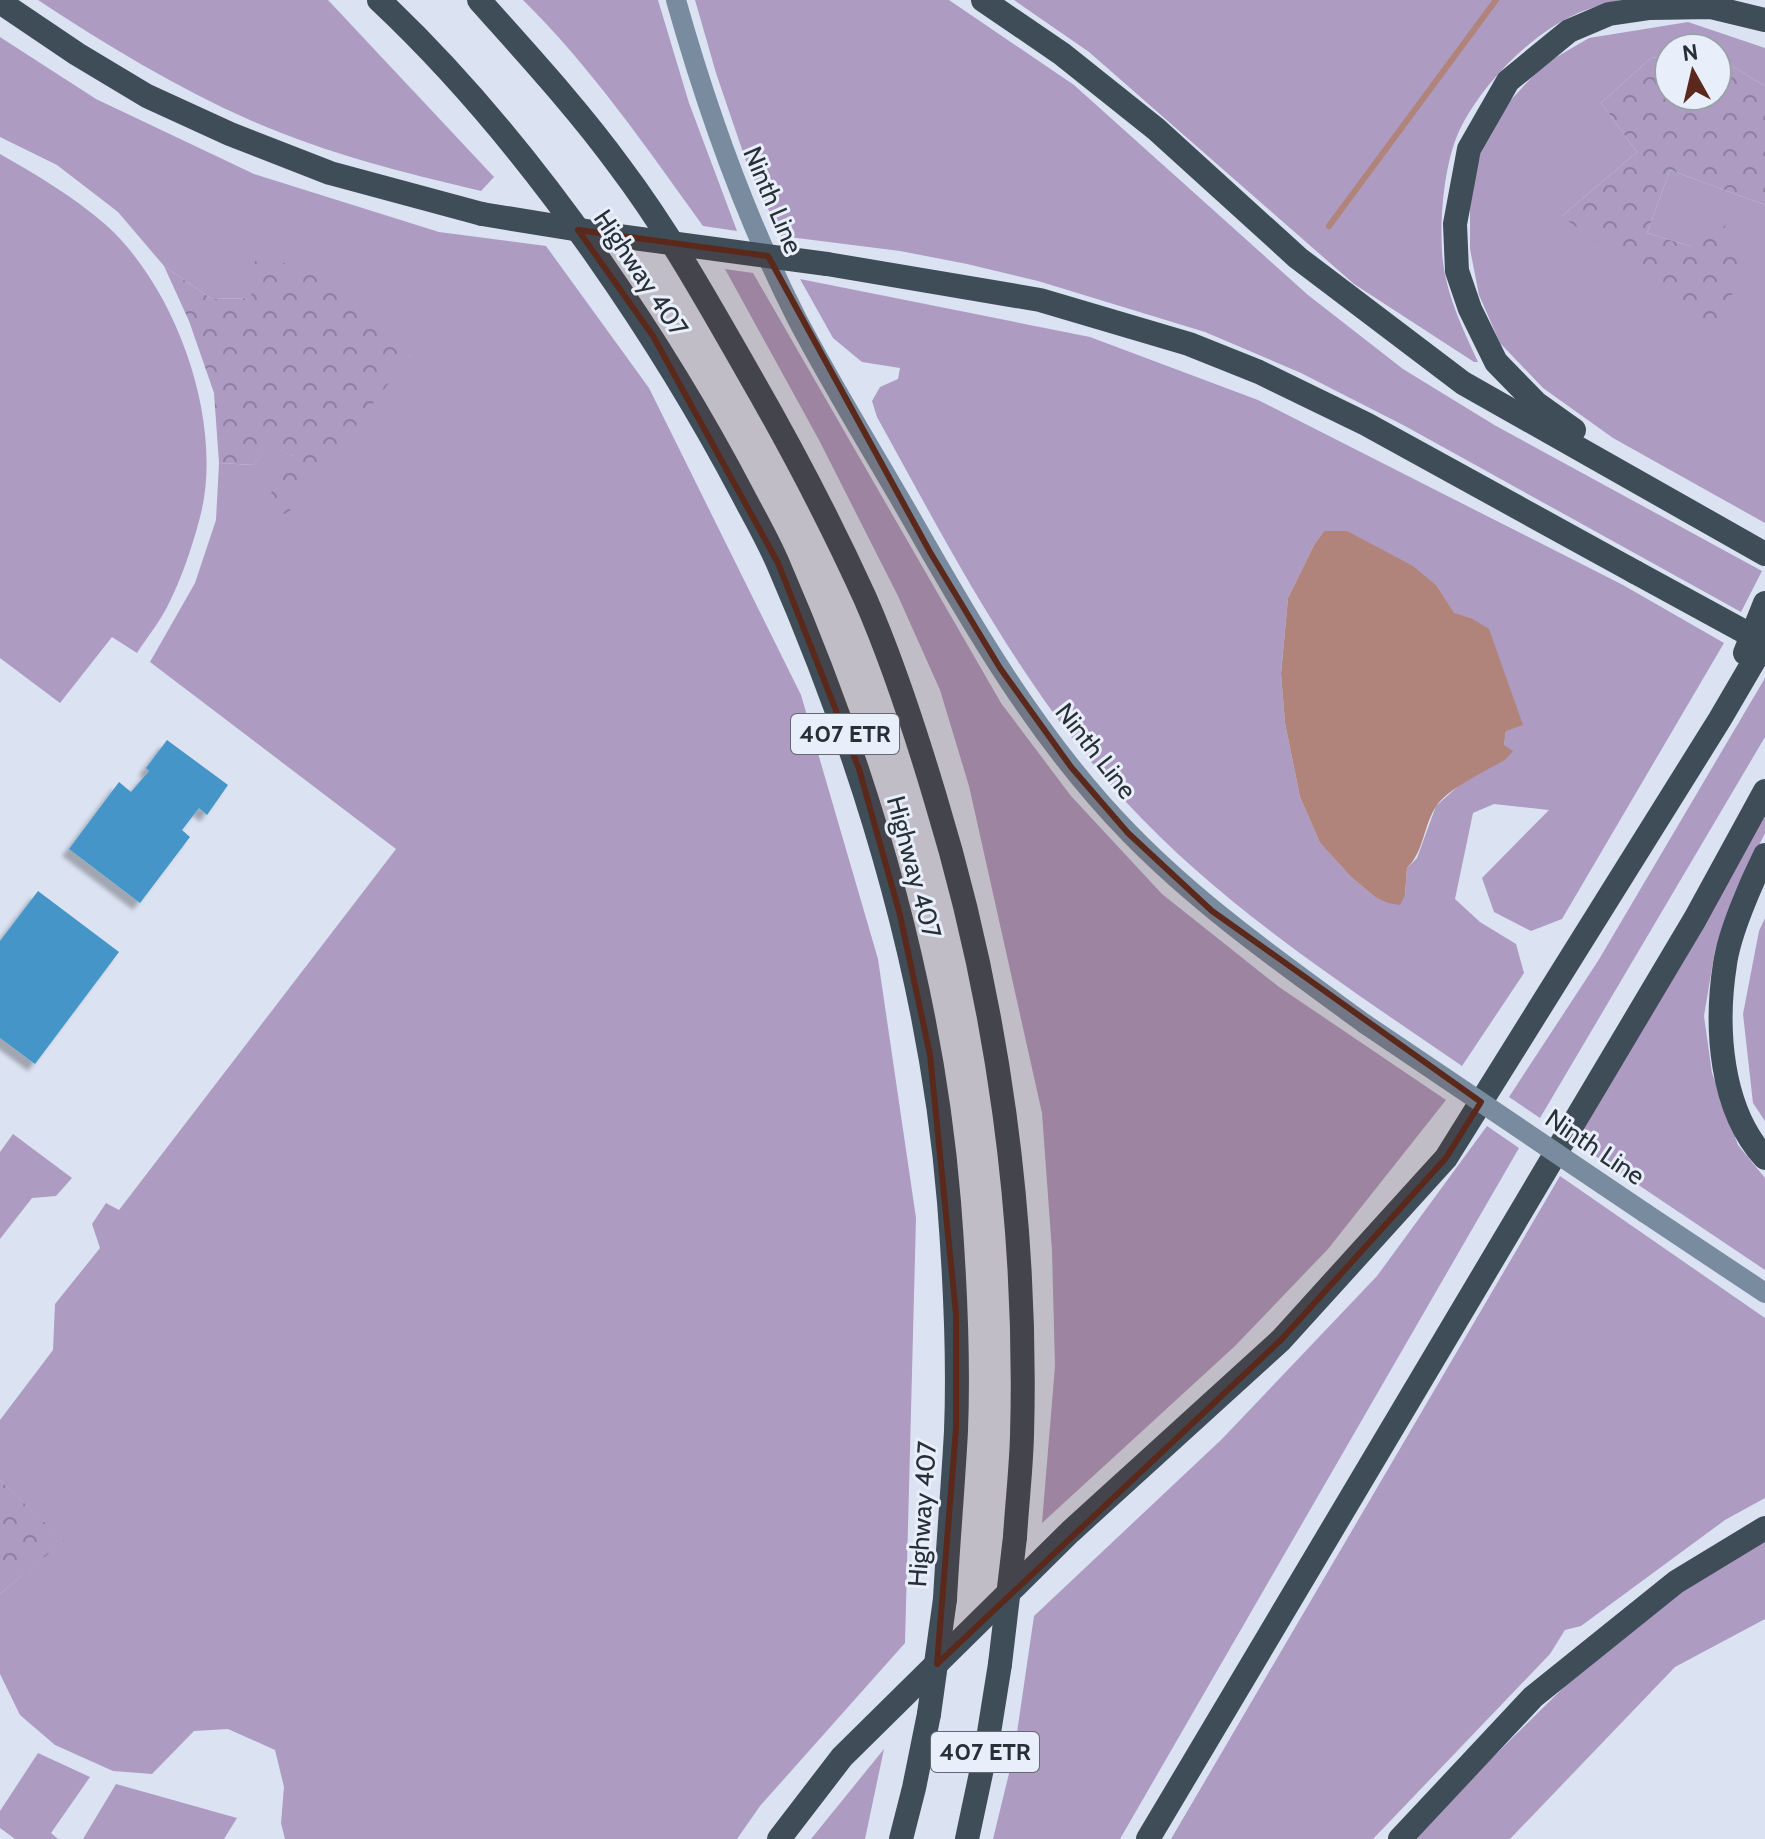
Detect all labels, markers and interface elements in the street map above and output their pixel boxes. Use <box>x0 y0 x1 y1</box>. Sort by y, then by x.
north arrow <box>1653 32 1733 112</box>
text: N <box>1681 38 1700 67</box>
street label: Ninth Line <box>736 142 810 258</box>
street label: Highway 407 <box>587 203 695 343</box>
street label: Ninth Line <box>1049 697 1143 805</box>
road number: 407 ETR <box>791 714 899 754</box>
street label: Highway 407 <box>880 792 948 942</box>
street label: Ninth Line <box>1539 1102 1651 1192</box>
street label: Highway 407 <box>901 1440 943 1588</box>
road number: 407 ETR <box>931 1732 1039 1772</box>

